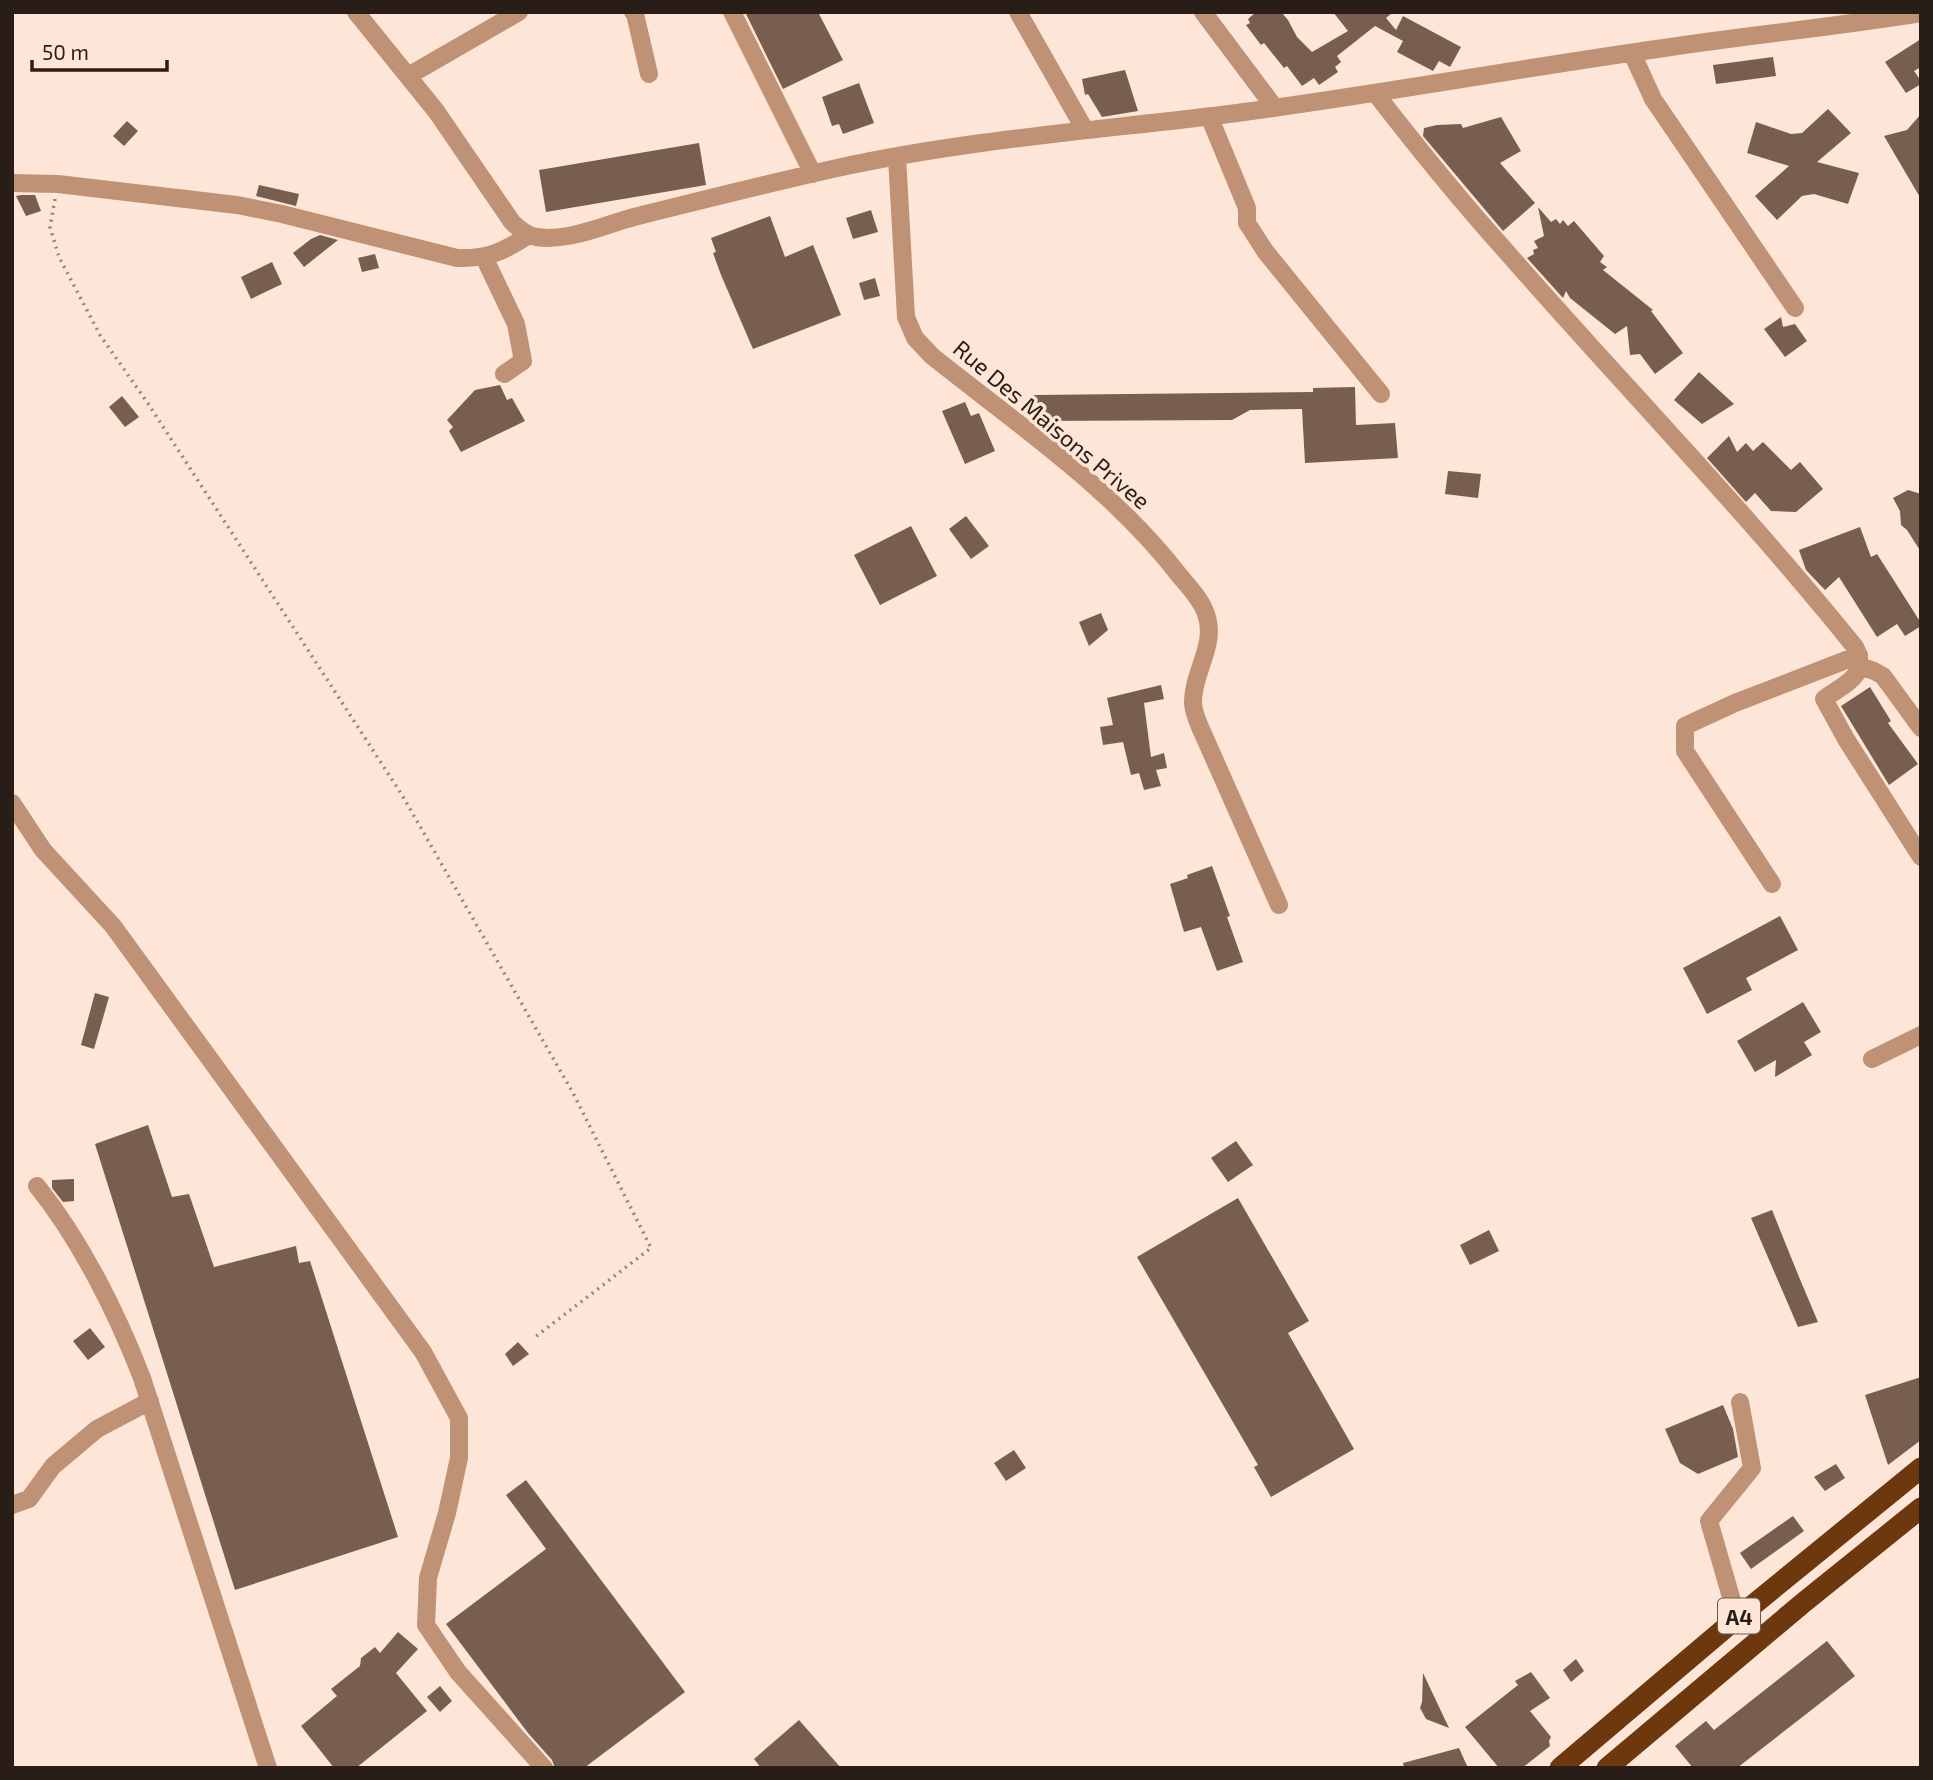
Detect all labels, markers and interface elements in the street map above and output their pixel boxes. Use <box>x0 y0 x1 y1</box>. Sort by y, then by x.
scale bar <box>32 28 166 72</box>
text: 50 m <box>42 39 89 64</box>
street label: Rue Des Maisons Privee <box>948 334 1156 514</box>
road number: A4 <box>1718 1598 1760 1634</box>

